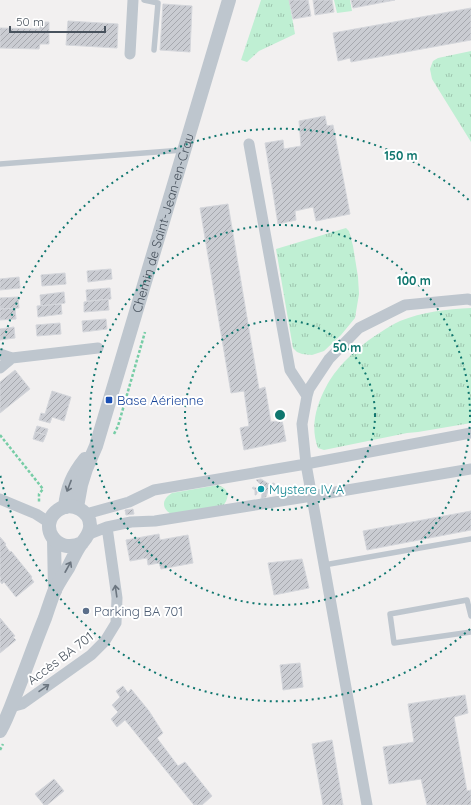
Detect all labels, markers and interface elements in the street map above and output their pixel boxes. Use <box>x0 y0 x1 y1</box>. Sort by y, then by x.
scale bar <box>10 8 105 34</box>
text: 50 m <box>16 14 44 29</box>
street label: Chemin de Saint-Jean-en-Crau <box>128 131 197 315</box>
text: 150 m <box>384 148 418 163</box>
text: 100 m <box>397 273 431 288</box>
text: 50 m <box>333 340 361 355</box>
place label: Base Aérienne <box>117 392 204 408</box>
marker: Base Aérienne <box>104 395 114 405</box>
centre of rings <box>273 408 287 422</box>
one-way arrow <box>64 480 72 492</box>
place label: Mystere IV A <box>269 481 345 497</box>
marker: Mystere IV A <box>256 484 266 494</box>
one-way arrow <box>65 561 73 573</box>
one-way arrow <box>113 585 120 598</box>
place label: Parking BA 701 <box>94 603 183 619</box>
marker: Parking BA 701 <box>81 606 91 616</box>
street label: Accès BA 701 <box>24 628 96 688</box>
one-way arrow <box>38 684 49 692</box>

